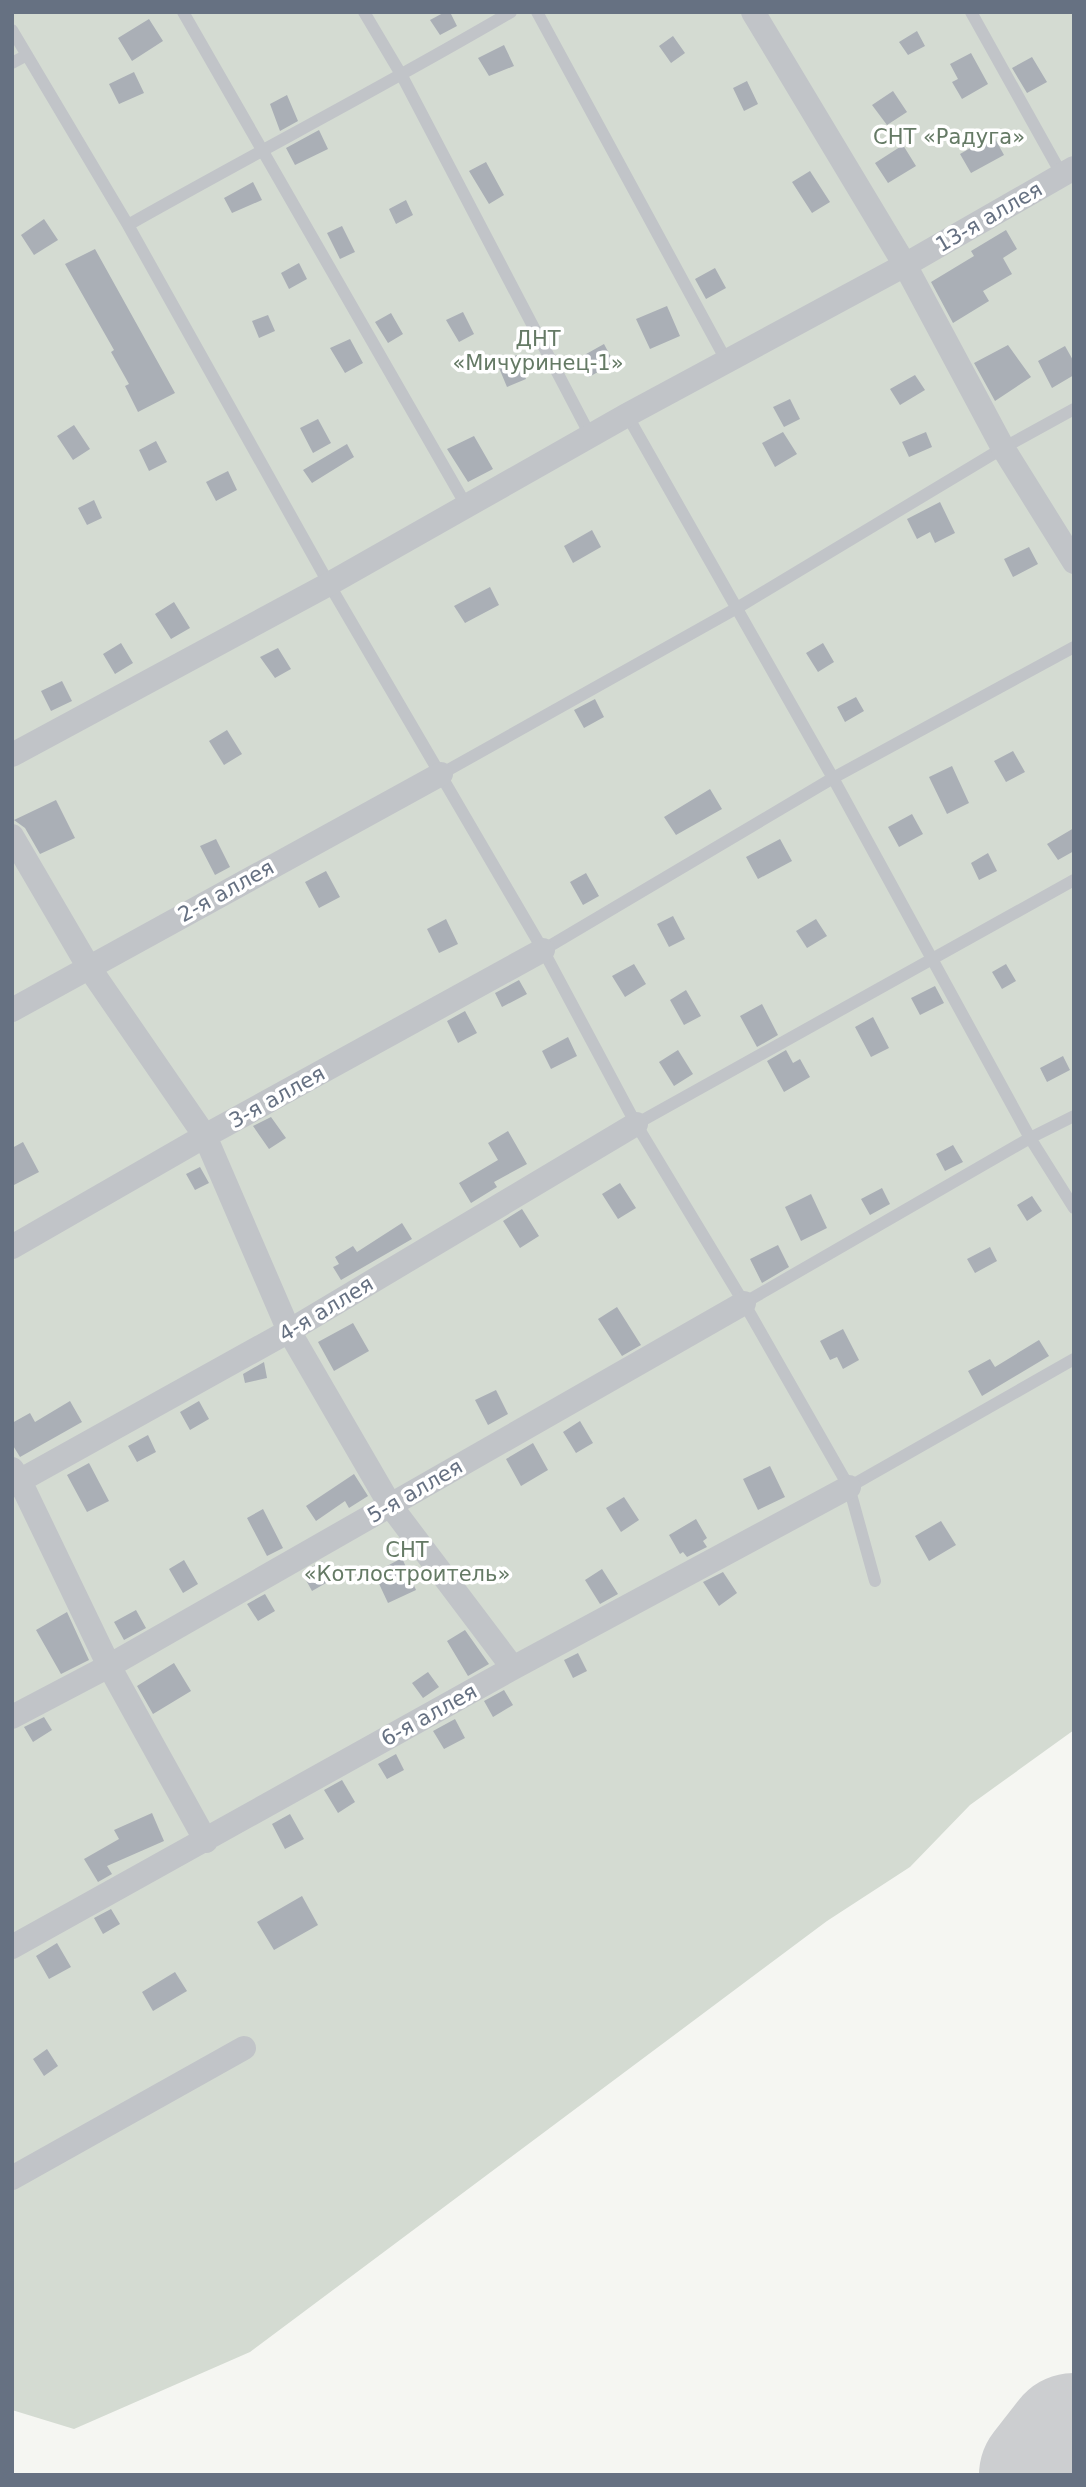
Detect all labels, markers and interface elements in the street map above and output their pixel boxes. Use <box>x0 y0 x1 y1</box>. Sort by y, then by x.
park label: СНТ «Радуга» <box>873 125 1025 149</box>
street label: 13-я аллея <box>932 177 1046 257</box>
park label: ДНТ «Мичуринец-1» <box>452 327 624 375</box>
street label: 2-я аллея <box>174 855 278 927</box>
street label: 3-я аллея <box>225 1061 329 1133</box>
street label: 4-я аллея <box>275 1272 377 1346</box>
street label: 5-я аллея <box>363 1454 467 1528</box>
park label: СНТ «Котлостроитель» <box>304 1538 510 1586</box>
street label: 6-я аллея <box>377 1679 481 1751</box>

